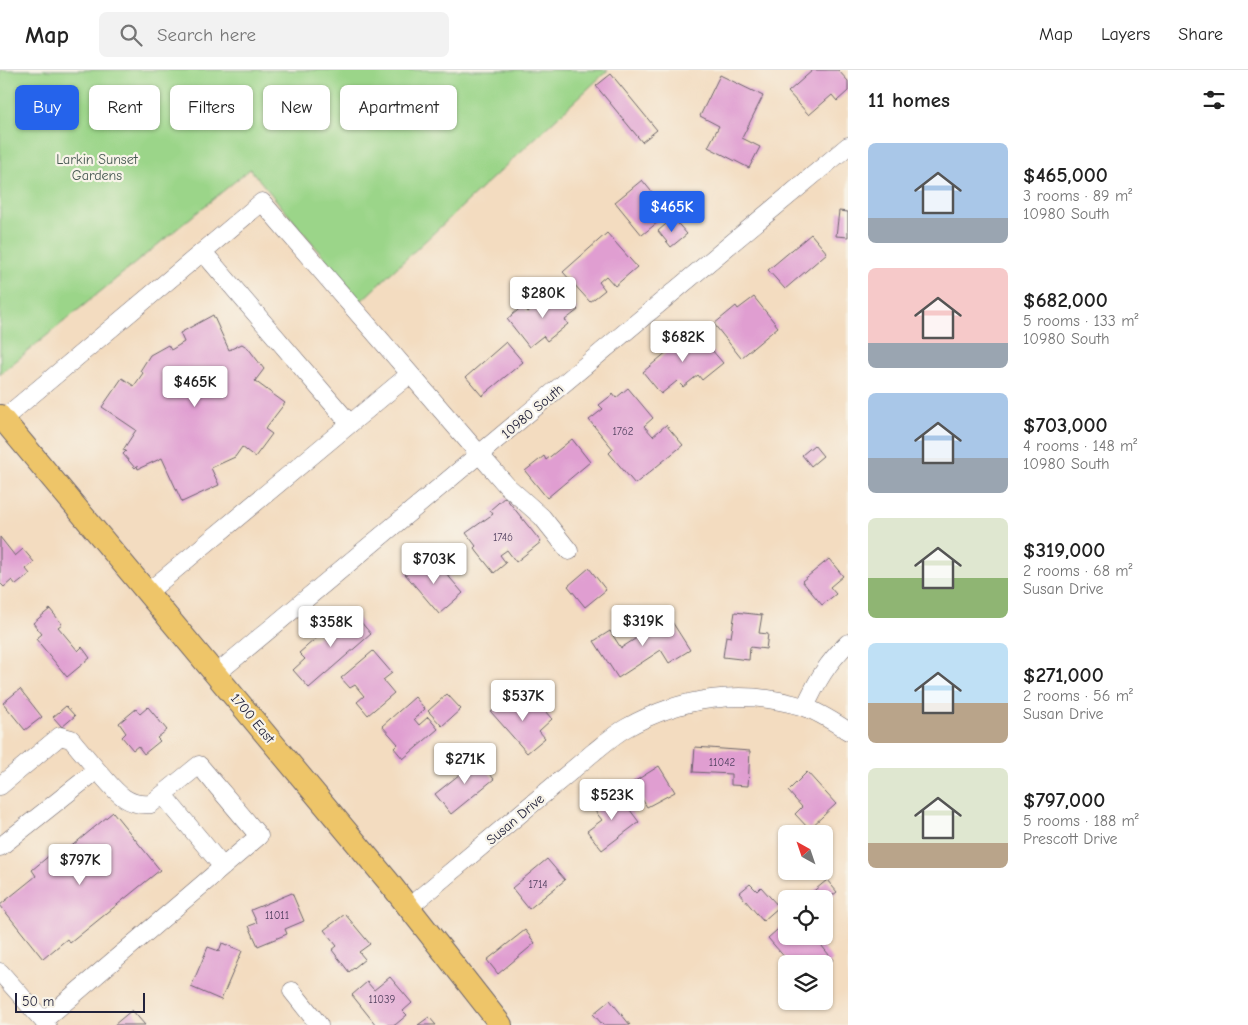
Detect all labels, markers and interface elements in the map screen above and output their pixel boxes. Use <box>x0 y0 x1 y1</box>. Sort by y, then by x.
search box <box>99 12 449 57</box>
text: Map <box>25 21 69 49</box>
icon: search <box>117 21 145 49</box>
text: Search here <box>157 24 256 46</box>
text: Map <box>1039 24 1073 45</box>
text: Layers <box>1101 24 1150 45</box>
text: Share <box>1178 24 1223 45</box>
chip: Buy <box>15 85 79 130</box>
chip: Rent <box>89 85 160 130</box>
chip: Filters <box>170 85 253 130</box>
chip: New <box>263 85 330 130</box>
chip: Apartment <box>340 85 457 130</box>
icon: filters <box>1200 86 1228 114</box>
text: 11 homes <box>868 88 950 112</box>
park label: Larkin Sunset Gardens <box>56 151 139 184</box>
icon: home <box>908 163 968 223</box>
text: $465,000 <box>1023 163 1108 187</box>
text: 3 rooms · 89 m² <box>1023 187 1132 205</box>
pin: $465K <box>637 190 707 233</box>
text: $465K <box>650 198 694 216</box>
text: 10980 South <box>1023 205 1110 223</box>
pin: $280K <box>508 276 578 319</box>
text: $280K <box>521 284 565 302</box>
icon: home <box>908 288 968 348</box>
text: $682,000 <box>1023 288 1108 312</box>
text: 5 rooms · 133 m² <box>1023 312 1139 330</box>
pin: $682K <box>648 320 718 363</box>
text: $682K <box>661 328 705 346</box>
text: 10980 South <box>1023 330 1110 348</box>
pin: $465K <box>160 366 230 408</box>
text: $465K <box>173 373 217 391</box>
street label: 10980 South <box>498 381 567 442</box>
icon: home <box>908 413 968 473</box>
text: $703,000 <box>1023 413 1108 437</box>
house number: 1762 <box>612 425 634 438</box>
text: 4 rooms · 148 m² <box>1023 437 1137 455</box>
text: 10980 South <box>1023 455 1110 473</box>
house number: 1746 <box>493 531 513 544</box>
icon: home <box>908 538 968 598</box>
text: $319,000 <box>1023 538 1105 562</box>
pin: $703K <box>399 542 469 585</box>
text: $703K <box>413 550 455 568</box>
text: 2 rooms · 68 m² <box>1023 562 1133 580</box>
text: Susan Drive <box>1023 580 1104 598</box>
pin: $319K <box>608 604 678 647</box>
pin: $358K <box>296 606 366 648</box>
text: $319K <box>622 612 664 630</box>
text: $358K <box>309 613 353 631</box>
icon: home <box>908 663 968 723</box>
text: $271,000 <box>1023 663 1104 687</box>
pin: $537K <box>488 680 558 722</box>
text: $537K <box>502 687 544 705</box>
text: 2 rooms · 56 m² <box>1023 687 1133 705</box>
street label: 1700 East <box>227 690 279 747</box>
text: Susan Drive <box>1023 705 1104 723</box>
pin: $271K <box>430 742 500 785</box>
text: $271K <box>445 750 485 768</box>
house number: 11042 <box>709 756 735 769</box>
pin: $523K <box>577 778 647 821</box>
text: $523K <box>591 786 634 804</box>
icon: home <box>908 788 968 848</box>
text: $797,000 <box>1023 788 1105 812</box>
street label: Susan Drive <box>483 790 548 849</box>
text: 5 rooms · 188 m² <box>1023 812 1139 830</box>
north arrow <box>778 825 832 880</box>
map controls <box>778 825 833 1010</box>
text: Prescott Drive <box>1023 830 1118 848</box>
pin: $797K <box>45 844 115 886</box>
text: $797K <box>59 851 101 869</box>
house number: 1714 <box>528 878 548 891</box>
button: locate <box>778 890 833 945</box>
house number: 11011 <box>265 909 289 922</box>
button: layers <box>778 955 833 1010</box>
scale bar <box>15 990 145 1013</box>
text: 50 m <box>22 993 54 1010</box>
house number: 11039 <box>369 993 396 1006</box>

